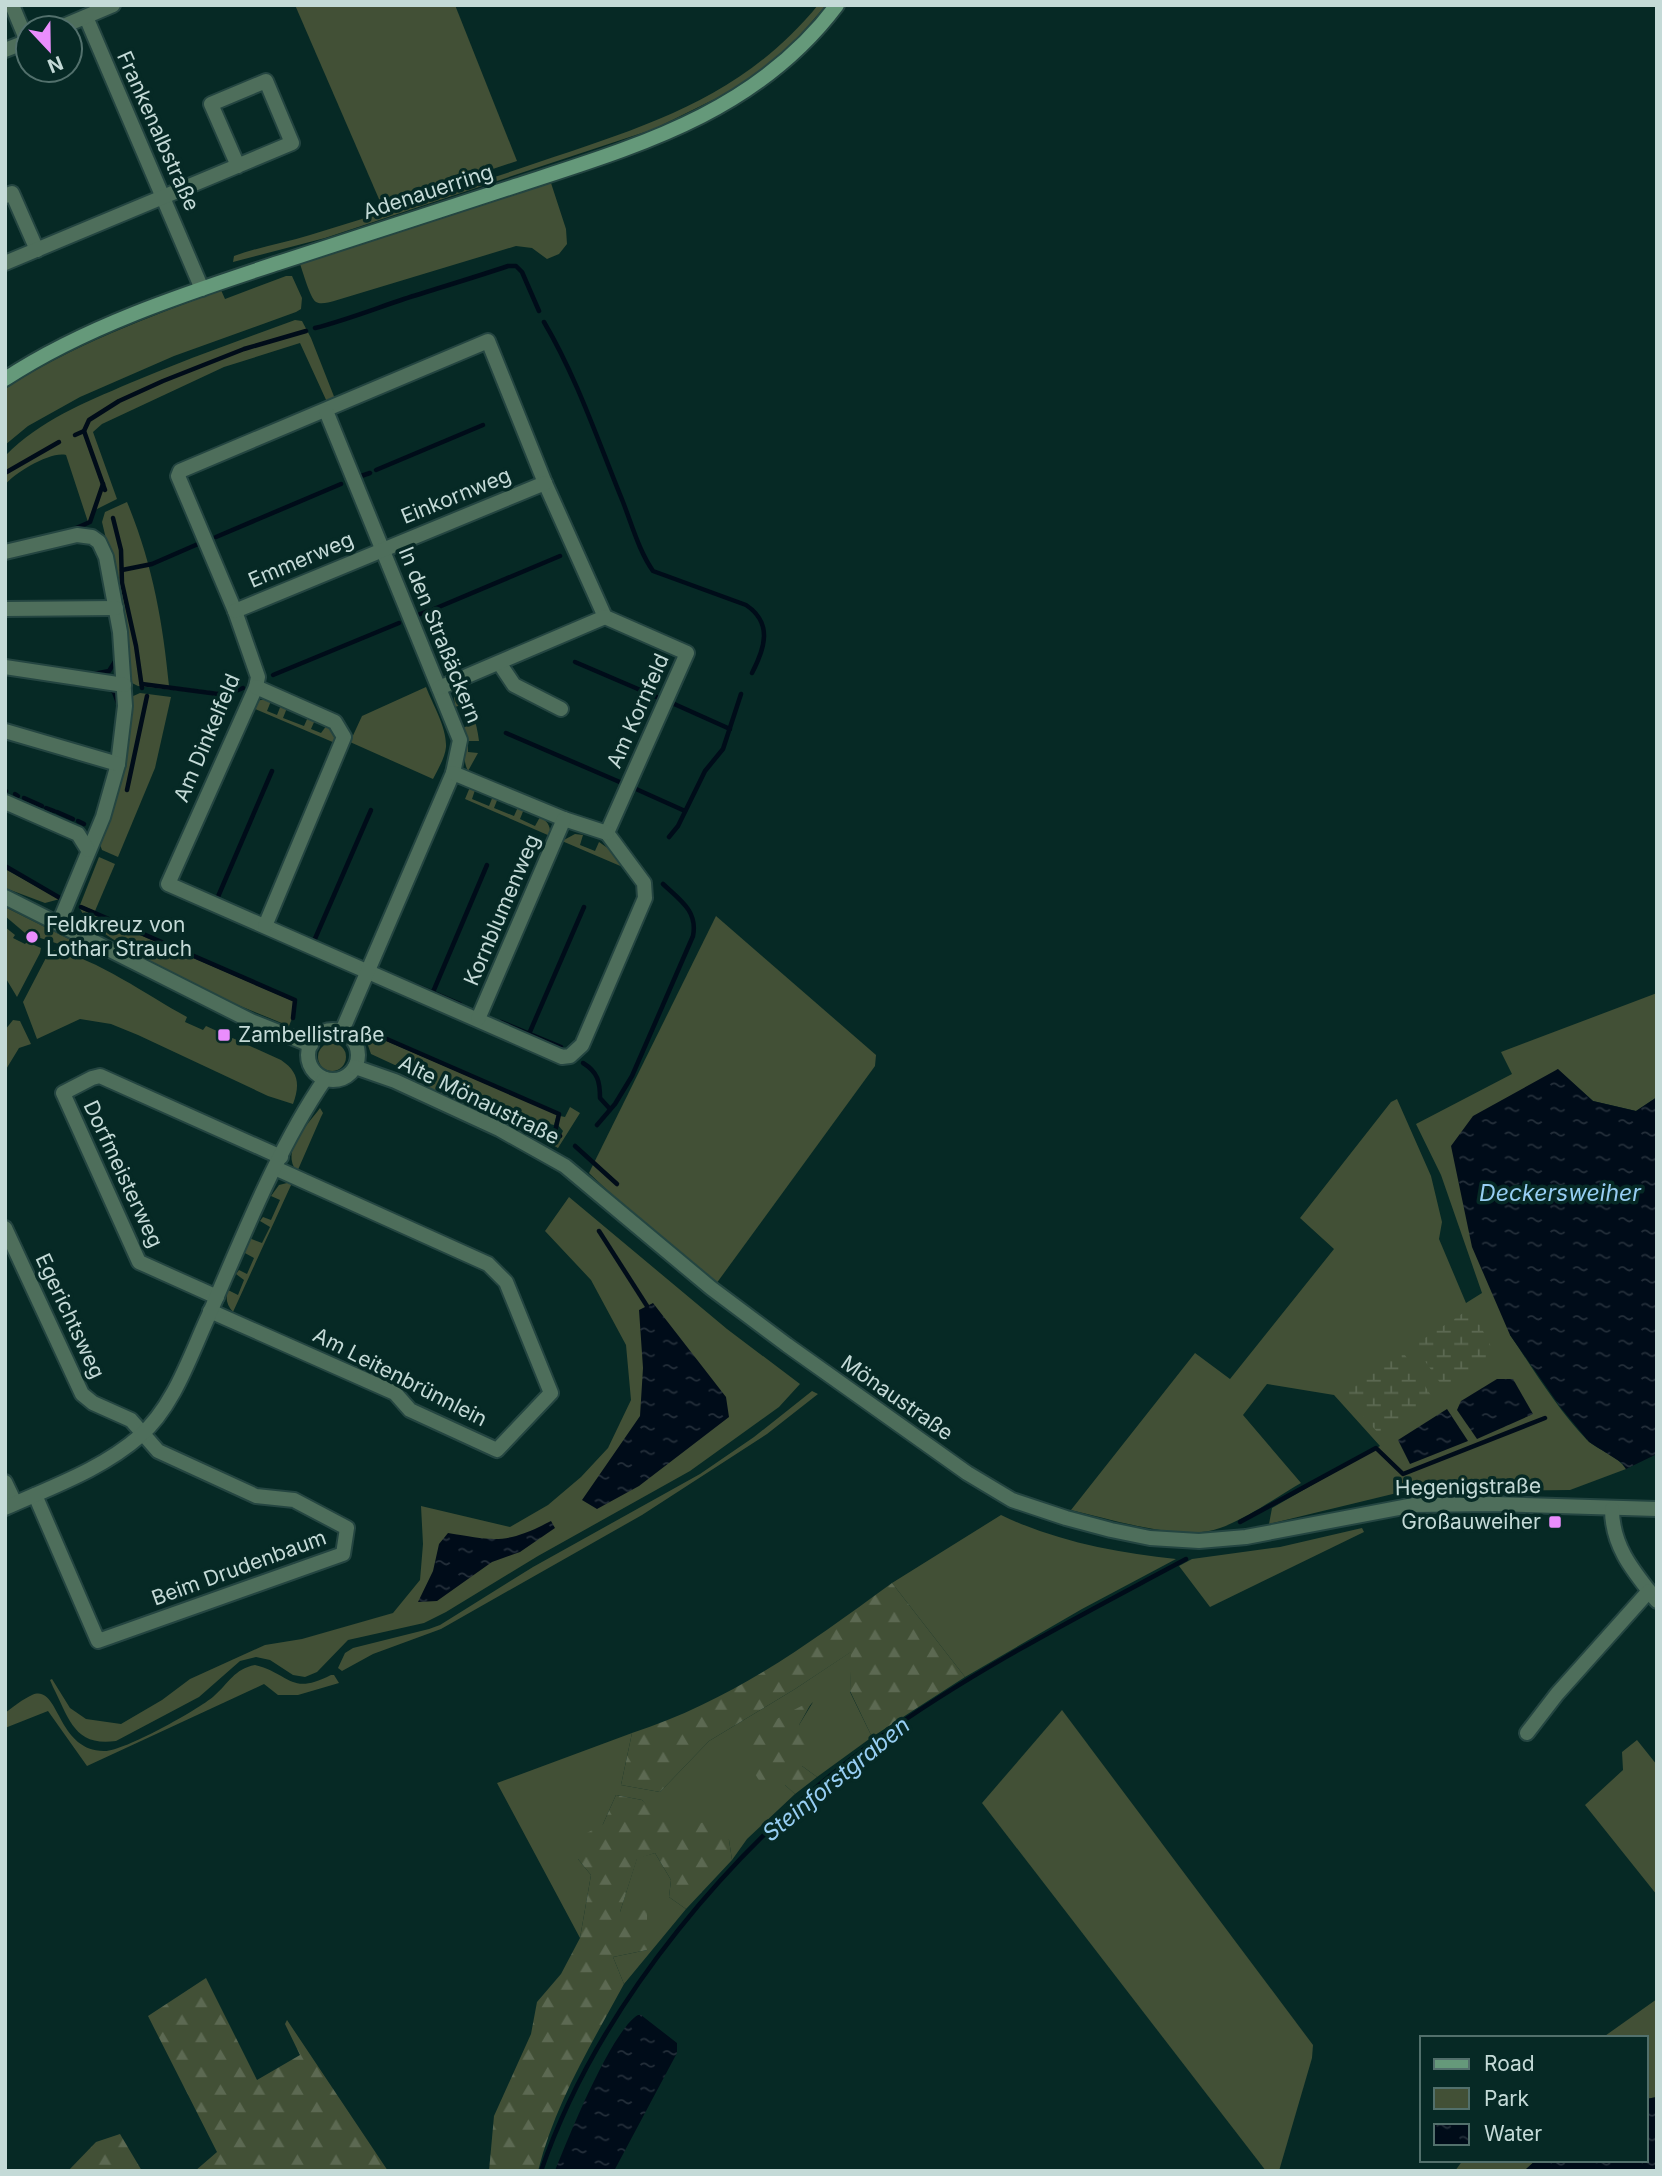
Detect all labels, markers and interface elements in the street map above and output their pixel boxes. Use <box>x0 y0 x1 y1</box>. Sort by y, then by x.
north arrow <box>14 14 84 84</box>
street label: Frankenalbstraße <box>112 47 205 215</box>
text: N <box>44 51 66 78</box>
street label: Adenauerring <box>360 159 496 224</box>
street label: Einkornweg <box>397 462 514 529</box>
street label: Emmerweg <box>245 526 357 593</box>
street label: In den Straßäckern <box>394 543 487 727</box>
street label: Am Kornfeld <box>601 650 674 772</box>
street label: Am Dinkelfeld <box>168 670 245 806</box>
street label: Kornblumenweg <box>458 830 545 989</box>
place label: Feldkreuz von Lothar Strauch <box>46 912 192 961</box>
marker: Feldkreuz von Lothar Strauch <box>24 929 40 945</box>
place label: Zambellistraße <box>238 1022 385 1047</box>
marker: Zambellistraße <box>216 1027 232 1043</box>
street label: Alte Mönaustraße <box>395 1050 564 1149</box>
street label: Dorfmeisterweg <box>78 1096 168 1251</box>
water label: Deckersweiher <box>1479 1179 1642 1207</box>
street label: Egerichtsweg <box>31 1249 110 1382</box>
street label: Am Leitenbrünnlein <box>309 1322 492 1431</box>
street label: Mönaustraße <box>836 1350 958 1445</box>
street label: Hegenigstraße <box>1395 1473 1541 1500</box>
place label: Großauweiher <box>1401 1509 1541 1534</box>
marker: Großauweiher <box>1547 1514 1563 1530</box>
street label: Beim Drudenbaum <box>148 1524 330 1611</box>
water label: Steinforstgraben <box>757 1711 915 1847</box>
legend <box>1420 2036 1648 2162</box>
text: Road <box>1484 2051 1535 2076</box>
text: Park <box>1484 2086 1529 2111</box>
text: Water <box>1484 2121 1542 2146</box>

